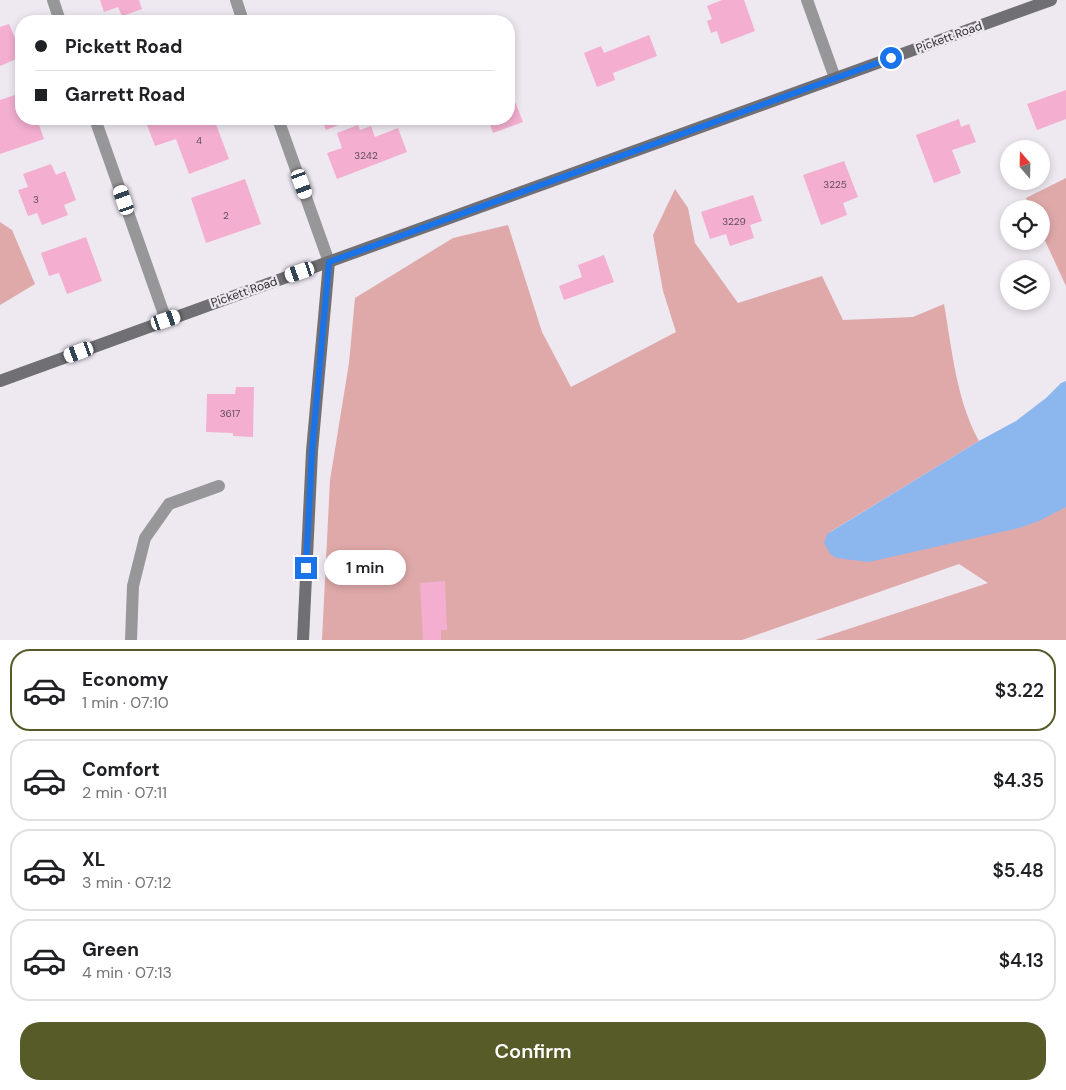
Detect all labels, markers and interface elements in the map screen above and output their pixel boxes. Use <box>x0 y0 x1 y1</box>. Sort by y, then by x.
street label: Pickett Road <box>914 18 984 56</box>
text: Pickett Road <box>65 34 182 59</box>
route start <box>880 47 902 69</box>
text: Garrett Road <box>65 82 185 107</box>
house number: 4 <box>196 134 202 147</box>
north arrow <box>1000 140 1050 190</box>
map controls <box>1000 140 1050 310</box>
house number: 3242 <box>354 149 378 162</box>
car <box>289 167 314 201</box>
house number: 3225 <box>823 178 847 191</box>
car <box>112 183 135 217</box>
house number: 3 <box>33 193 39 206</box>
button: locate <box>1000 200 1050 250</box>
house number: 2 <box>223 209 229 222</box>
house number: 3229 <box>722 215 746 228</box>
car <box>283 260 316 284</box>
button: layers <box>1000 260 1050 310</box>
street label: Pickett Road <box>209 273 279 311</box>
car <box>149 308 182 332</box>
car <box>62 340 95 364</box>
house number: 3617 <box>220 407 240 420</box>
callout: 1 min <box>324 550 406 586</box>
route end <box>295 557 317 579</box>
text: 1 min <box>346 557 384 578</box>
text: Economy <box>82 667 169 692</box>
icon: car <box>22 668 67 713</box>
text: $3.22 <box>995 678 1044 703</box>
text: 1 min · 07:10 <box>82 692 169 713</box>
text: Comfort <box>82 757 160 782</box>
icon: car <box>22 758 67 803</box>
text: $4.35 <box>993 768 1044 793</box>
text: 2 min · 07:11 <box>82 782 167 803</box>
text: XL <box>82 847 105 872</box>
icon: car <box>22 848 67 893</box>
text: $5.48 <box>992 858 1044 883</box>
text: 3 min · 07:12 <box>82 872 171 893</box>
text: Green <box>82 937 139 962</box>
icon: car <box>22 938 67 983</box>
text: $4.13 <box>999 948 1044 973</box>
text: 4 min · 07:13 <box>82 962 172 983</box>
button: Confirm <box>20 1022 1046 1080</box>

